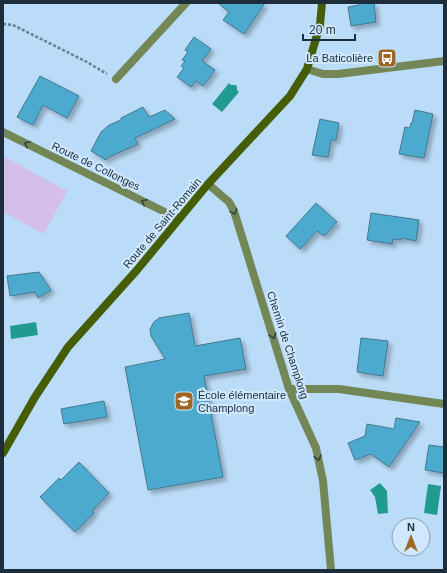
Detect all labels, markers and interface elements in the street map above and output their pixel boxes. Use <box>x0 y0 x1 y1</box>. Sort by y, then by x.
scale bar <box>303 16 355 42</box>
text: 20 m <box>309 23 336 37</box>
bus stop icon: La Baticolière <box>376 47 398 69</box>
place label: La Baticolière <box>306 52 373 64</box>
street label: Route de Collonges <box>50 139 142 193</box>
one-way arrow <box>24 142 32 149</box>
street label: Route de Saint-Romain <box>121 175 203 271</box>
one-way arrow <box>141 199 148 207</box>
one-way arrow <box>229 208 237 216</box>
street label: Chemin de Champlong <box>265 290 311 400</box>
one-way arrow <box>268 333 276 340</box>
place label: École élémentaire Champlong <box>198 389 286 414</box>
school or university icon: École élémentaire Champlong <box>173 390 195 412</box>
one-way arrow <box>314 455 322 461</box>
north arrow <box>391 517 431 557</box>
text: N <box>407 521 415 533</box>

